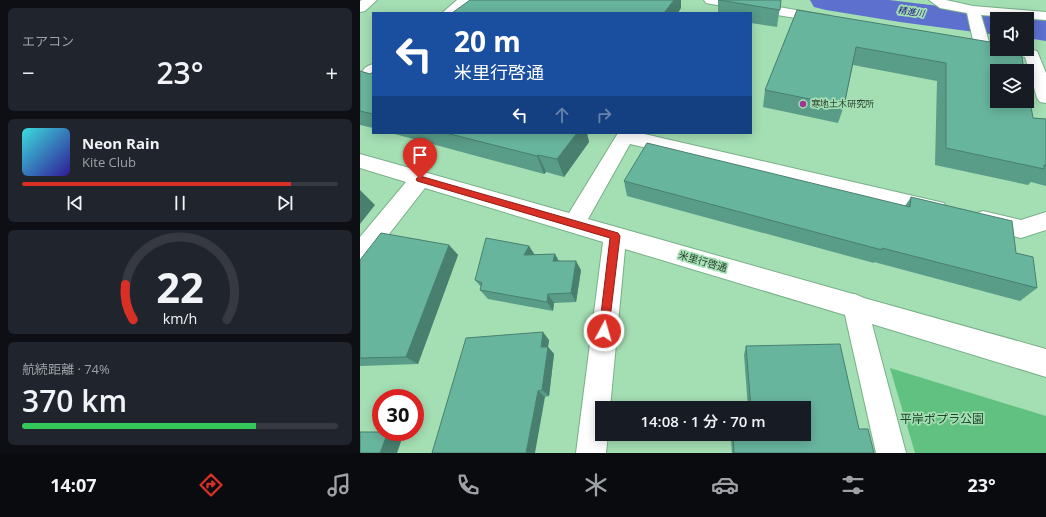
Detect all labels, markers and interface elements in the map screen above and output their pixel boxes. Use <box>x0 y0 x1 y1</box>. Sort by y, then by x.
water label: 精進川 <box>897 3 926 20</box>
map controls <box>990 12 1034 108</box>
button: sound <box>990 12 1034 56</box>
text: 20 m <box>454 22 521 60</box>
icon: left <box>388 28 440 80</box>
text: エアコン <box>22 32 74 50</box>
text: 23° <box>156 52 204 93</box>
text: − <box>22 57 35 87</box>
text: + <box>325 57 338 87</box>
text: 米里行啓通 <box>454 60 544 84</box>
button: layers <box>990 64 1034 108</box>
place label: 寒地土木研究所 <box>811 97 874 110</box>
marker: 寒地土木研究所 <box>798 99 808 109</box>
icon: left <box>509 104 531 126</box>
icon: ahead <box>551 104 573 126</box>
icon: right <box>593 104 615 126</box>
text: Neon Rain <box>82 133 160 153</box>
pin <box>403 138 437 179</box>
icon: arrive <box>409 144 431 166</box>
text: Kite Club <box>82 153 136 171</box>
icon: previous <box>64 192 86 214</box>
icon: pause <box>169 192 191 214</box>
icon: next <box>274 192 296 214</box>
street label: 米里行啓通 <box>677 247 729 275</box>
text: 22 <box>156 259 204 315</box>
text: km/h <box>163 309 197 328</box>
position arrow <box>583 310 625 352</box>
text: 航続距離 · 74% <box>22 360 110 378</box>
text: 370 km <box>22 380 127 421</box>
speed limit sign: 30 <box>372 389 424 441</box>
park label: 平岸ポプラ公園 <box>900 410 984 427</box>
text: 14:08 · 1 分 · 70 m <box>640 411 766 431</box>
icon: directions <box>197 471 225 499</box>
icon: music <box>325 471 353 499</box>
icon: phone <box>454 471 482 499</box>
icon: climate <box>582 471 610 499</box>
icon: car <box>711 471 739 499</box>
icon: filters <box>839 471 867 499</box>
text: 14:07 <box>50 473 97 497</box>
text: 23° <box>967 473 996 497</box>

